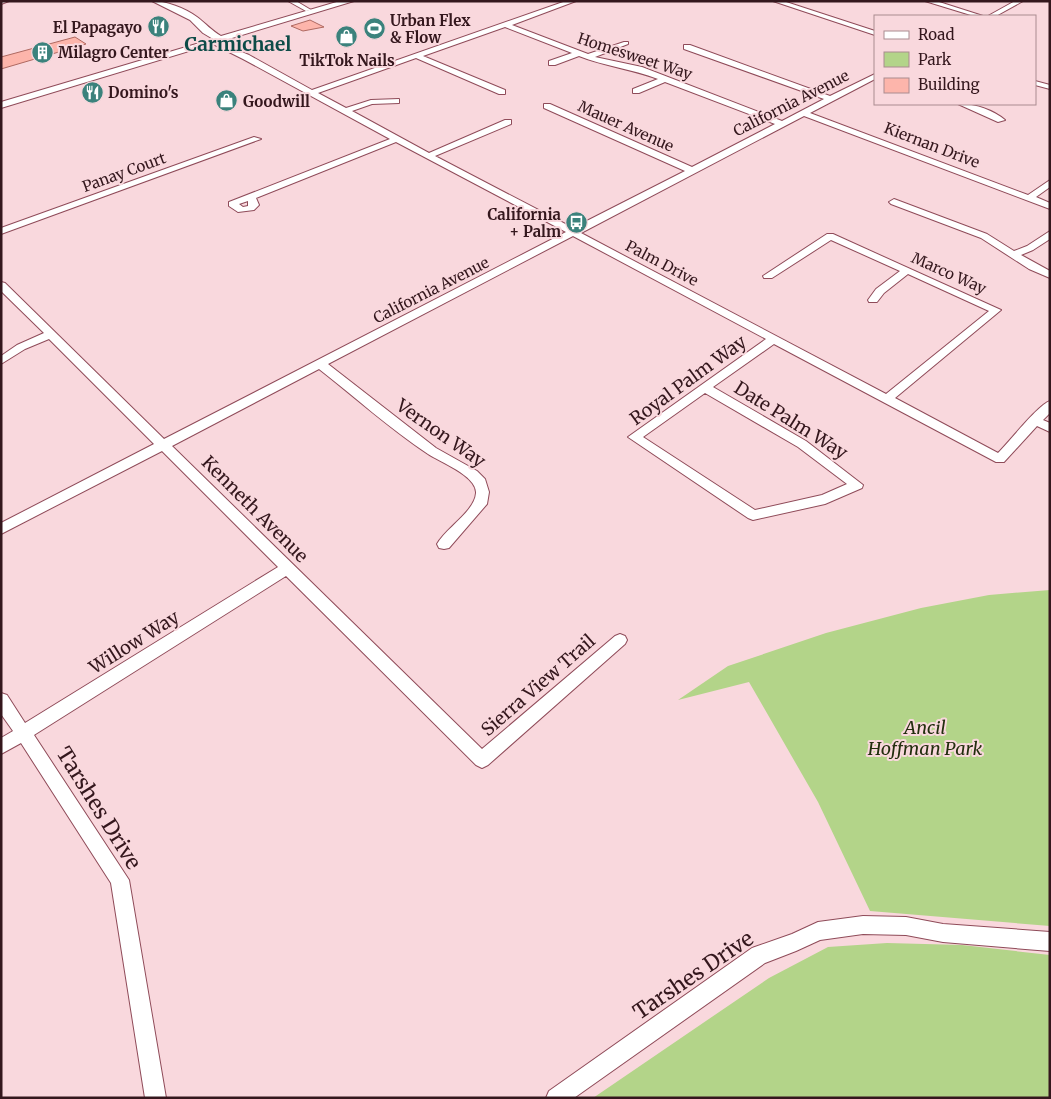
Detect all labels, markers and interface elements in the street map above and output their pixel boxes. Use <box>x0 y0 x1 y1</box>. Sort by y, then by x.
place label: Urban Flex & Flow <box>390 11 471 47</box>
restaurant icon: El Papagayo <box>146 15 170 39</box>
legend <box>874 15 1036 105</box>
sports icon: Urban Flex & Flow <box>362 17 386 41</box>
place label: El Papagayo <box>53 18 142 37</box>
shop icon: TikTok Nails <box>335 25 359 49</box>
text: Road <box>918 25 954 44</box>
street label: Homesweet Way <box>575 29 695 84</box>
district label: Carmichael <box>185 32 291 56</box>
building icon: Milagro Center <box>30 40 54 64</box>
place label: Milagro Center <box>58 43 169 62</box>
text: Park <box>918 50 952 69</box>
place label: TikTok Nails <box>299 51 395 70</box>
street label: California Avenue <box>730 66 852 140</box>
text: Building <box>918 75 980 94</box>
restaurant icon: Domino's <box>80 80 104 104</box>
place label: Domino's <box>108 83 179 102</box>
shop icon: Goodwill <box>215 89 239 113</box>
place label: Goodwill <box>243 92 310 111</box>
street label: Mauer Avenue <box>575 96 677 156</box>
street label: Kiernan Drive <box>882 118 983 172</box>
street label: Panay Court <box>80 148 169 196</box>
place label: California + Palm <box>487 205 562 241</box>
bus stop icon: California + Palm <box>565 211 589 235</box>
street label: Palm Drive <box>622 236 702 290</box>
street label: Marco Way <box>909 248 990 298</box>
street label: California Avenue <box>370 253 492 327</box>
street label: Royal Palm Way <box>625 330 751 430</box>
street label: Date Palm Way <box>730 376 852 464</box>
street label: Vernon Way <box>391 393 491 473</box>
street label: Kenneth Avenue <box>197 451 313 567</box>
street label: Willow Way <box>84 605 184 679</box>
street label: Sierra View Trail <box>476 629 600 741</box>
park label: Ancil Hoffman Park <box>867 716 982 760</box>
street label: Tarshes Drive <box>51 742 147 874</box>
street label: Tarshes Drive <box>628 925 758 1025</box>

